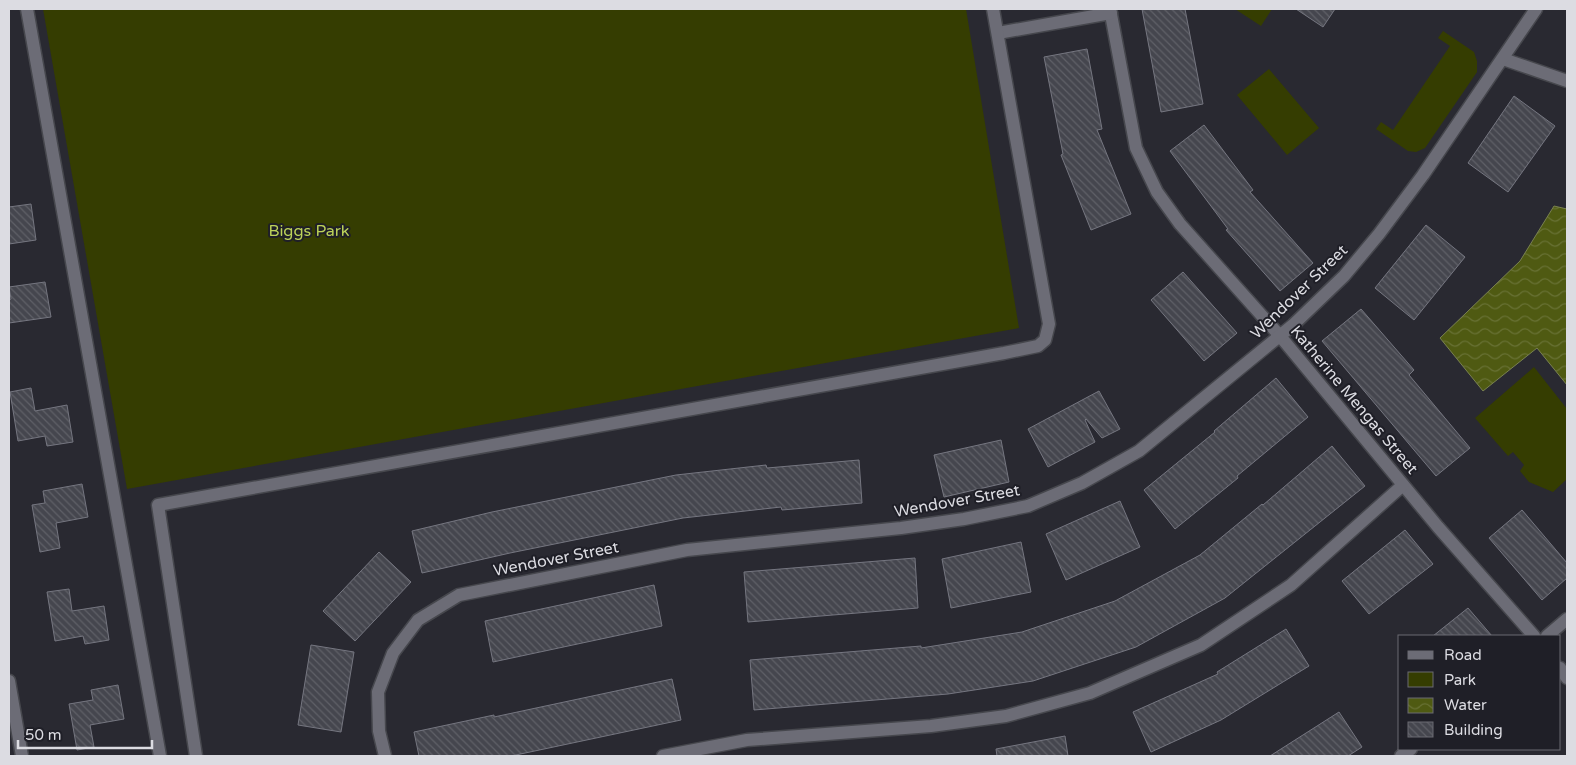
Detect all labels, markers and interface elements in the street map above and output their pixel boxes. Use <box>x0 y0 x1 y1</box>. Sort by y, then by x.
park label: Biggs Park <box>268 221 350 241</box>
street label: Wendover Street <box>1246 241 1352 343</box>
street label: Katherine Mengas Street <box>1286 321 1422 479</box>
street label: Wendover Street <box>893 480 1021 522</box>
street label: Wendover Street <box>492 537 620 581</box>
legend <box>1398 635 1561 750</box>
text: Road <box>1444 646 1482 664</box>
text: Park <box>1444 671 1476 689</box>
text: Water <box>1444 696 1487 714</box>
scale bar <box>18 718 151 750</box>
text: Building <box>1444 721 1503 739</box>
text: 50 m <box>25 726 62 744</box>

